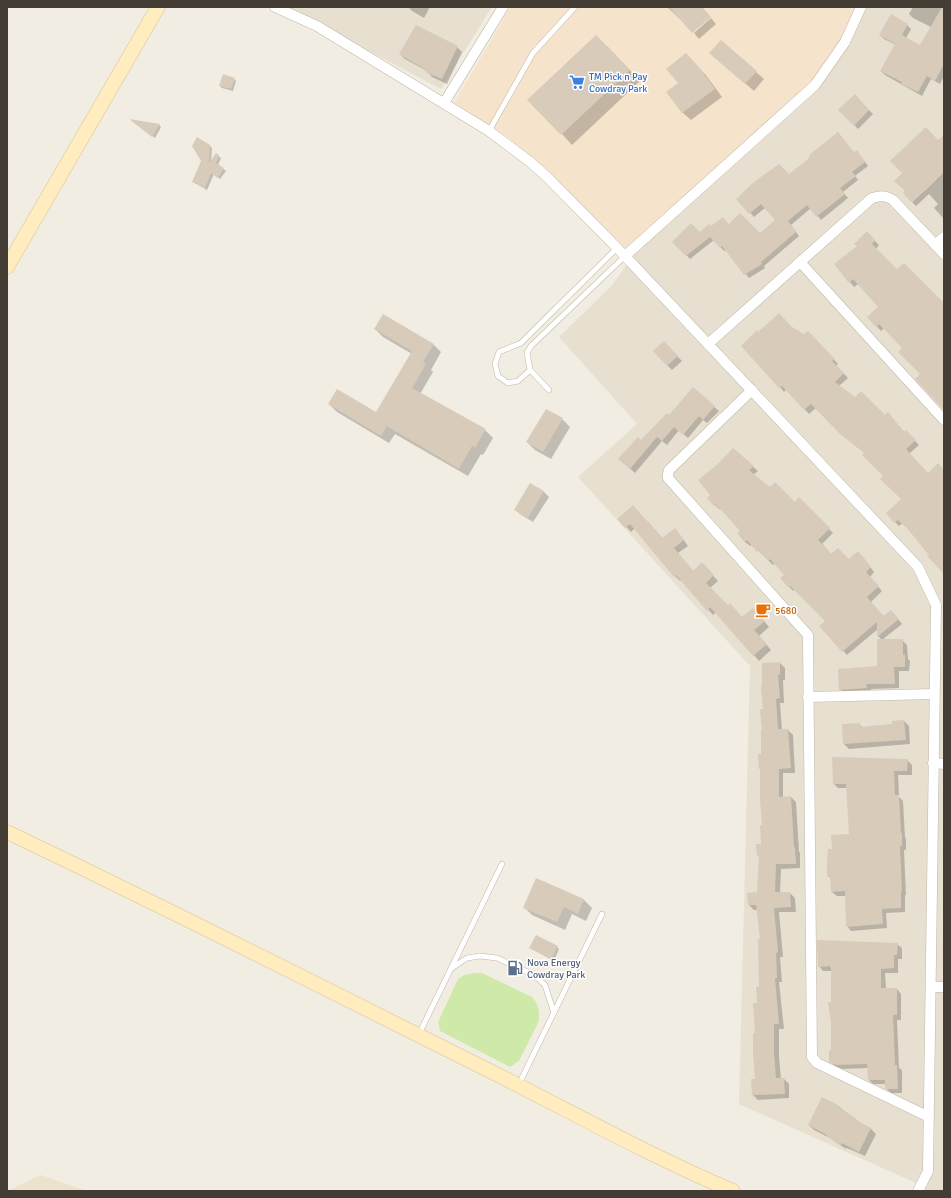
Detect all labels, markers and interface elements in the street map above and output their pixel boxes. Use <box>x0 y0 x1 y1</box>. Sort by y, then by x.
place label: TM Pick n Pay Cowdray Park <box>589 71 647 95</box>
supermarket icon: TM Pick n Pay Cowdray Park <box>568 73 586 91</box>
cafe icon: 5680 <box>754 601 772 619</box>
place label: 5680 <box>775 605 797 617</box>
place label: Nova Energy Cowdray Park <box>527 957 585 981</box>
fuel station icon: Nova Energy Cowdray Park <box>506 959 524 977</box>

